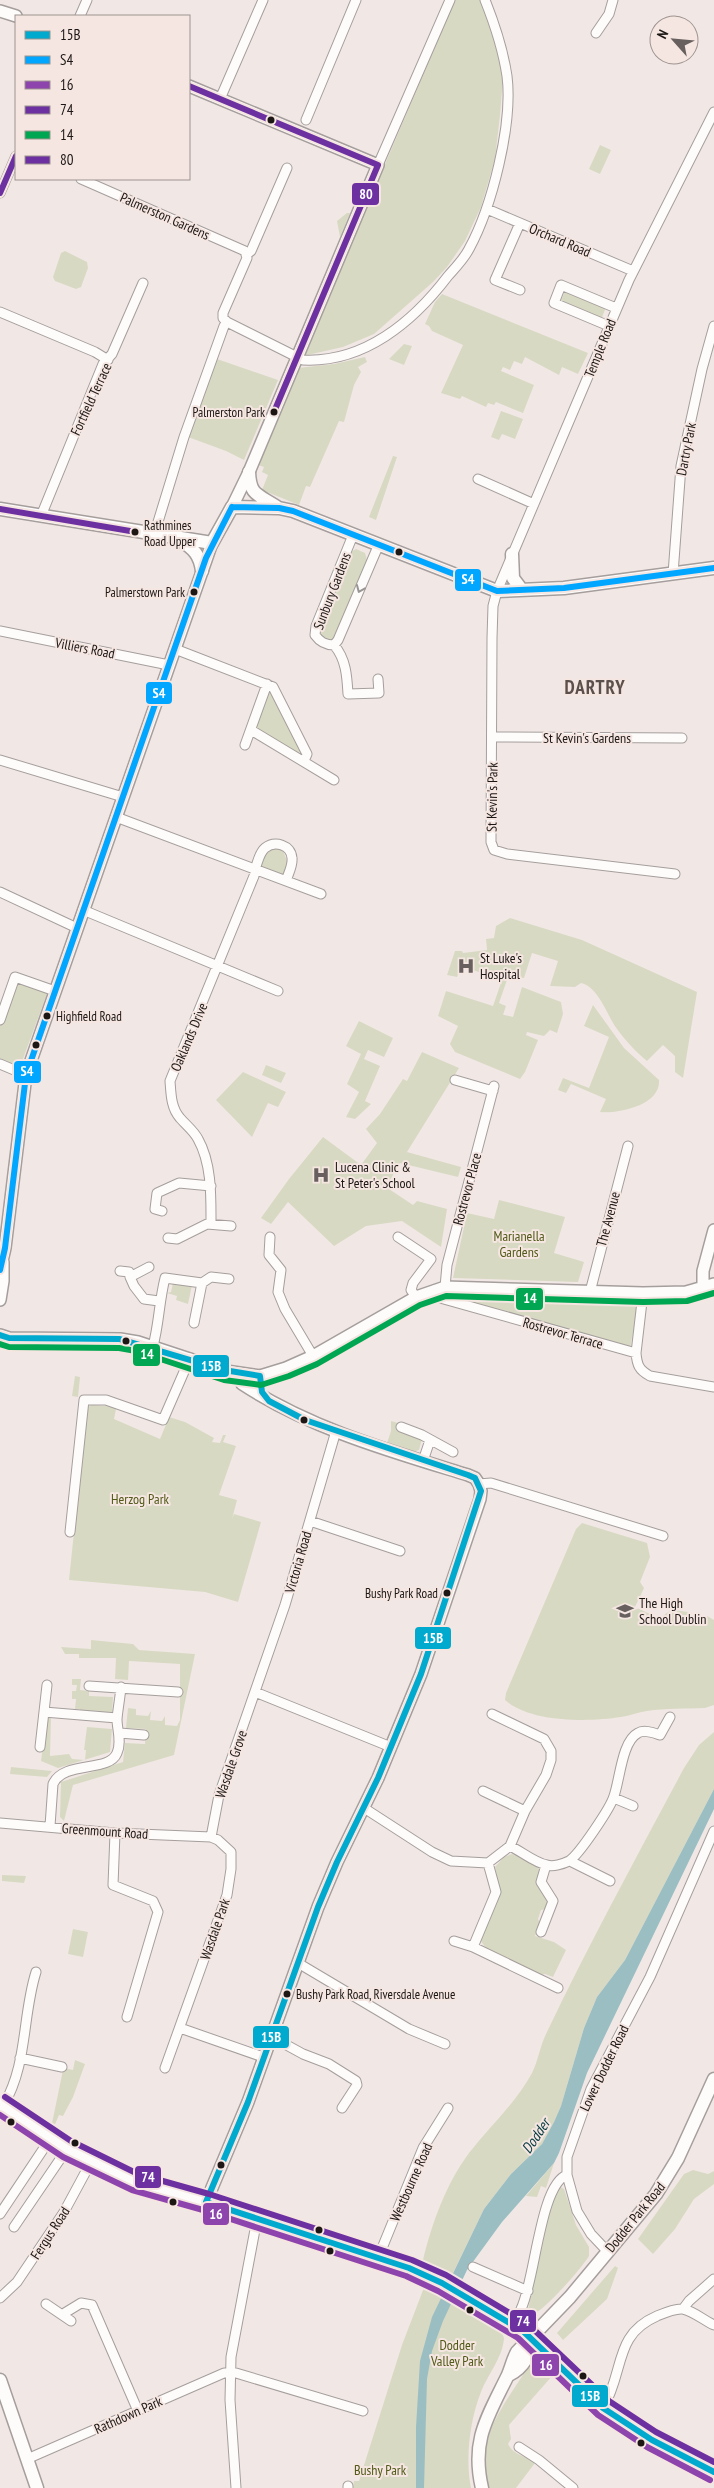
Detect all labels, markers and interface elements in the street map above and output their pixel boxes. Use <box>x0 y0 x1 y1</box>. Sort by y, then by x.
legend <box>15 15 190 180</box>
north arrow <box>649 15 699 65</box>
text: 15B <box>60 25 81 44</box>
text: N <box>653 27 672 42</box>
text: S4 <box>60 50 73 69</box>
text: 16 <box>60 75 74 94</box>
text: 74 <box>60 100 74 119</box>
unlabelled marker <box>266 115 276 125</box>
text: 14 <box>60 125 74 144</box>
text: 80 <box>60 150 74 169</box>
line badge: 80 <box>351 182 380 206</box>
text: 80 <box>359 185 373 203</box>
street label: Palmerston Gardens <box>117 188 213 244</box>
street label: Orchard Road <box>527 219 593 261</box>
street label: Temple Road <box>580 316 620 380</box>
street label: Fortfield Terrace <box>66 360 116 438</box>
place label: Palmerston Park <box>193 404 265 421</box>
marker: Palmerston Park <box>269 407 279 417</box>
street label: Dartry Park <box>672 421 700 477</box>
place label: Rathmines Road Upper <box>144 517 196 550</box>
marker: Rathmines Road Upper <box>130 527 140 537</box>
unlabelled marker <box>394 547 404 557</box>
street label: Sunbury Gardens <box>309 550 355 632</box>
line badge: S4 <box>454 568 482 592</box>
text: S4 <box>462 570 475 588</box>
place label: Palmerstown Park <box>105 584 185 601</box>
one-way arrow <box>355 584 366 593</box>
marker: Palmerstown Park <box>189 587 199 597</box>
street label: Villiers Road <box>53 633 116 663</box>
district label: DARTRY <box>564 675 626 699</box>
line badge: S4 <box>145 681 173 705</box>
text: S4 <box>153 684 166 702</box>
street label: St Kevin's Gardens <box>543 729 631 747</box>
street label: St Kevin's Park <box>482 761 502 832</box>
place label: St Luke's Hospital <box>480 949 522 983</box>
hospital icon: St Luke's Hospital <box>456 956 476 976</box>
street label: Oaklands Drive <box>166 1000 212 1074</box>
place label: Highfield Road <box>56 1008 122 1025</box>
marker: Highfield Road <box>42 1011 52 1021</box>
unlabelled marker <box>31 1040 41 1050</box>
line badge: S4 <box>13 1060 42 1084</box>
text: S4 <box>21 1062 34 1080</box>
street label: Rostrevor Place <box>449 1151 485 1227</box>
place label: Lucena Clinic & St Peter's School <box>335 1158 416 1192</box>
hospital icon: Lucena Clinic & St Peter's School <box>311 1165 331 1185</box>
street label: The Avenue <box>592 1189 624 1248</box>
park label: Marianella Gardens <box>493 1227 545 1261</box>
line badge: 14 <box>515 1287 544 1311</box>
text: 14 <box>523 1289 537 1307</box>
street label: Rostrevor Terrace <box>521 1313 605 1353</box>
unlabelled marker <box>121 1336 131 1346</box>
line badge: 14 <box>132 1343 161 1367</box>
text: 14 <box>140 1345 154 1363</box>
line badge: 15B <box>192 1354 230 1378</box>
text: 15B <box>201 1357 221 1375</box>
unlabelled marker <box>299 1415 309 1425</box>
park label: Herzog Park <box>111 1490 169 1508</box>
street label: Victoria Road <box>280 1529 315 1596</box>
place label: Bushy Park Road <box>365 1585 438 1602</box>
marker: Bushy Park Road <box>442 1588 452 1598</box>
place label: The High School Dublin <box>639 1594 706 1628</box>
school or university icon: The High School Dublin <box>615 1601 635 1621</box>
line badge: 15B <box>414 1626 452 1650</box>
text: 15B <box>423 1629 443 1647</box>
street label: Wasdale Grove <box>211 1727 251 1800</box>
street label: Greenmount Road <box>61 1819 149 1843</box>
street label: Wasdale Park <box>196 1895 234 1962</box>
place label: Bushy Park Road, Riversdale Avenue <box>296 1986 455 2003</box>
marker: Bushy Park Road, Riversdale Avenue <box>282 1989 292 1999</box>
street label: Lower Dodder Road <box>575 2022 633 2114</box>
line badge: 15B <box>252 2025 290 2049</box>
text: 15B <box>261 2028 281 2046</box>
water label: Dodder <box>517 2113 555 2157</box>
unlabelled marker <box>6 2117 16 2127</box>
unlabelled marker <box>70 2138 80 2148</box>
street label: Westbourne Road <box>386 2140 436 2224</box>
unlabelled marker <box>216 2160 226 2170</box>
line badge: 74 <box>134 2165 162 2189</box>
text: 74 <box>141 2168 155 2186</box>
street label: Dodder Park Road <box>601 2178 669 2256</box>
unlabelled marker <box>168 2197 178 2207</box>
line badge: 16 <box>202 2202 230 2226</box>
street label: Fergus Road <box>26 2203 74 2263</box>
text: 16 <box>209 2205 223 2223</box>
unlabelled marker <box>314 2225 324 2235</box>
unlabelled marker <box>325 2246 335 2256</box>
unlabelled marker <box>465 2305 475 2315</box>
line badge: 74 <box>509 2309 537 2333</box>
text: 74 <box>516 2312 530 2330</box>
park label: Dodder Valley Park <box>430 2336 484 2370</box>
line badge: 16 <box>531 2353 560 2377</box>
text: 16 <box>539 2356 553 2374</box>
unlabelled marker <box>578 2371 588 2381</box>
line badge: 15B <box>571 2384 609 2408</box>
text: 15B <box>580 2387 600 2405</box>
street label: Rathdown Park <box>91 2392 165 2438</box>
unlabelled marker <box>636 2438 646 2448</box>
park label: Bushy Park <box>354 2461 407 2479</box>

